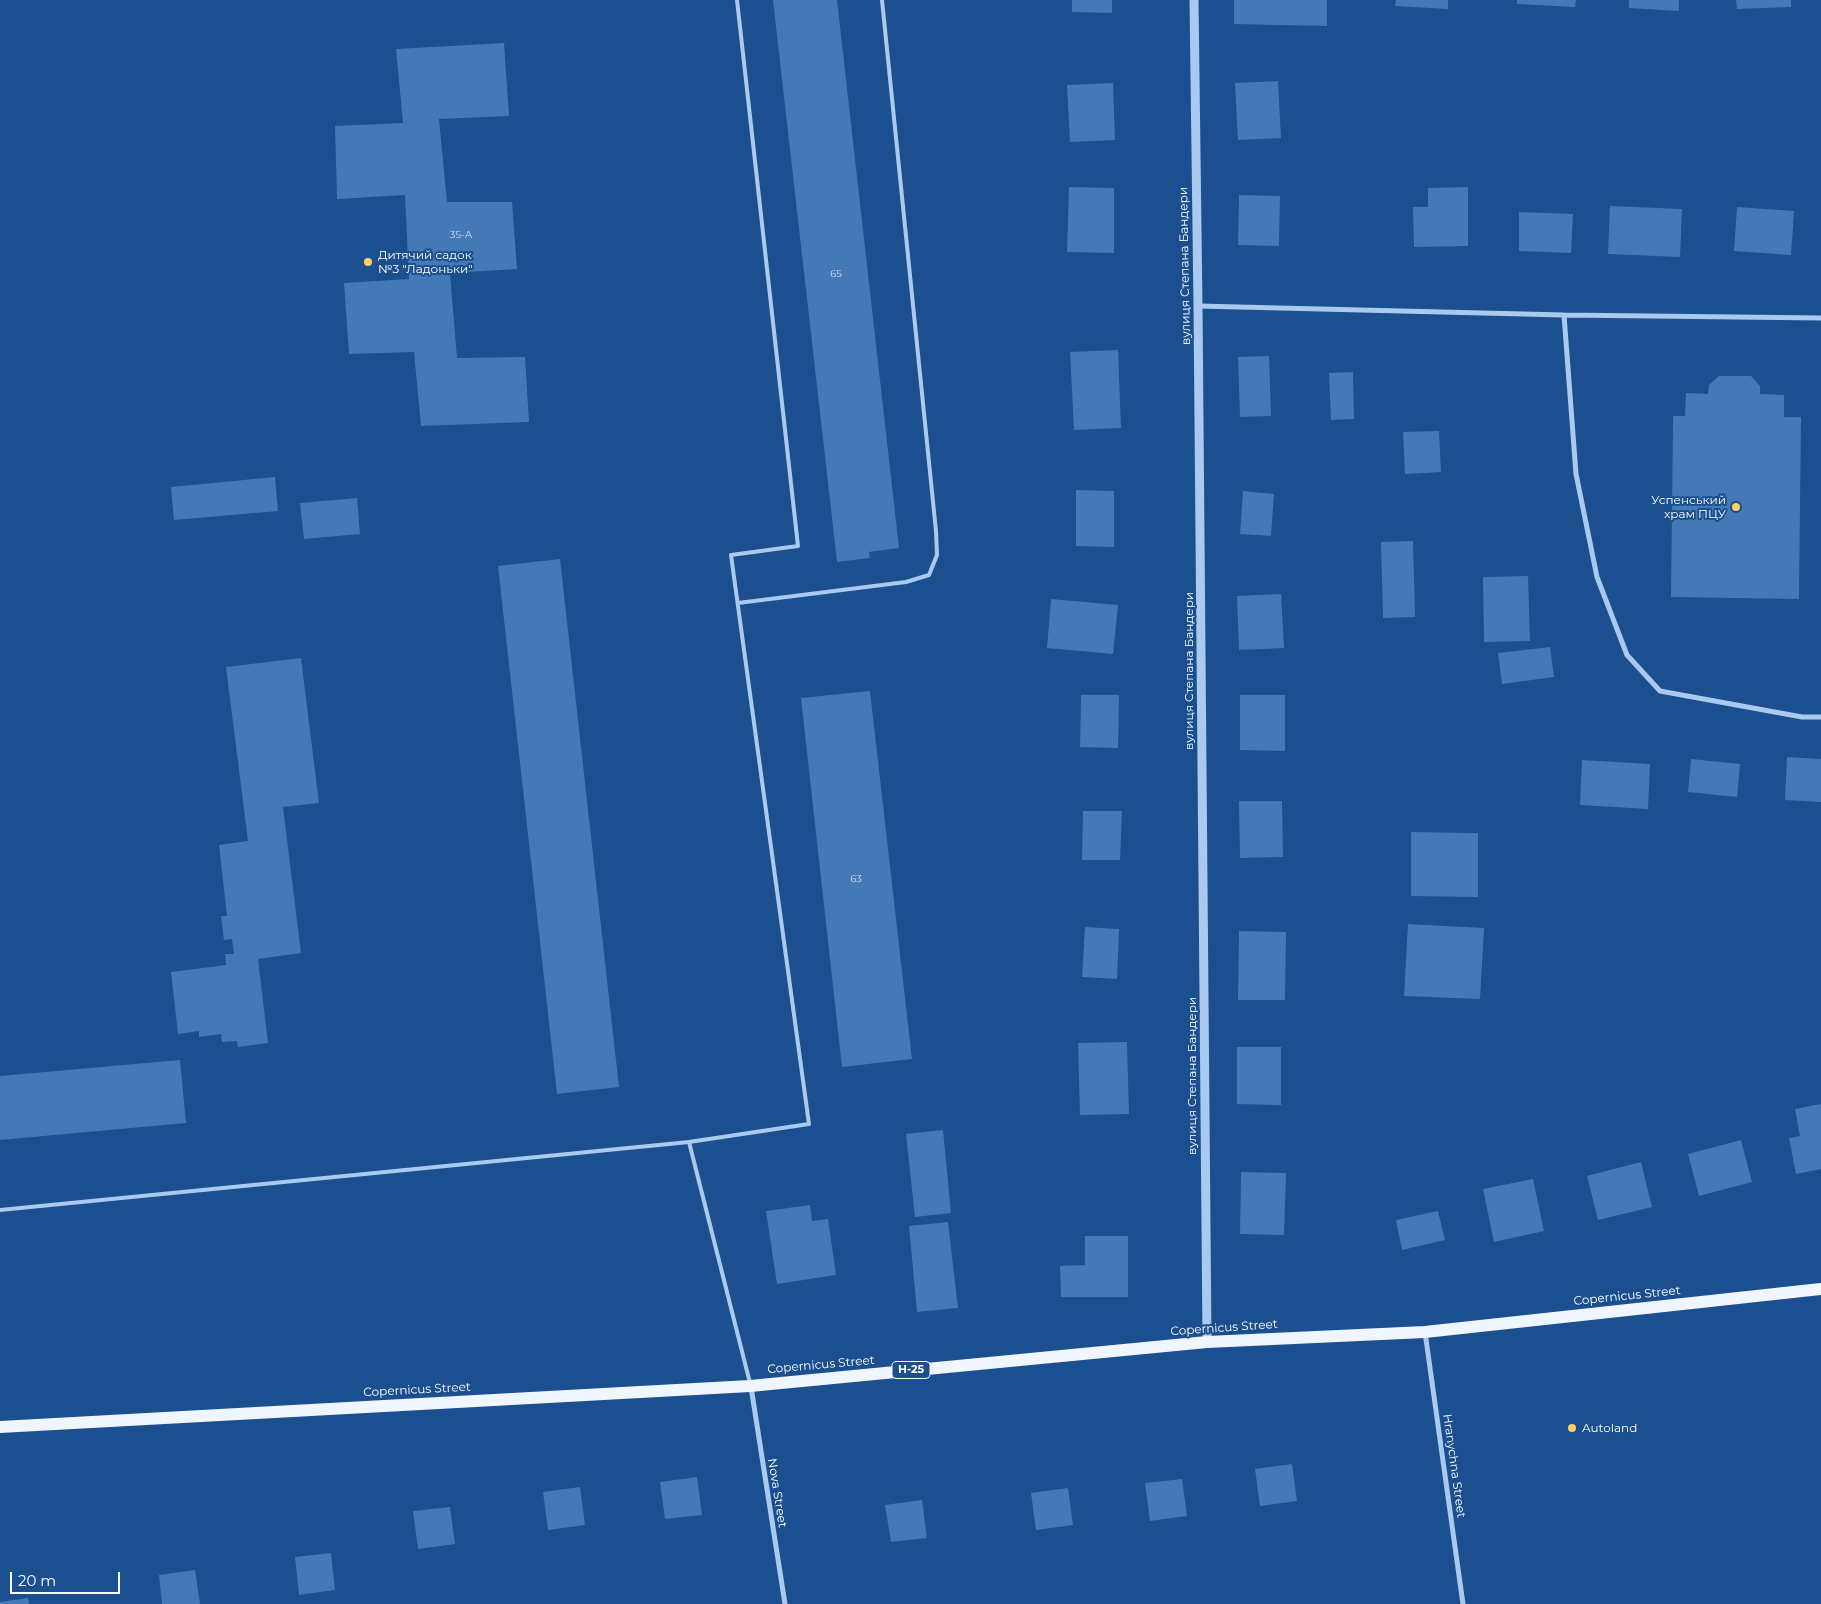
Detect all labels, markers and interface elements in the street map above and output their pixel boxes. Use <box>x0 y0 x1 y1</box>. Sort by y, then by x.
street label: вулиця Степана Бандери <box>1176 187 1194 345</box>
house number: 35-А <box>450 229 472 241</box>
place label: Дитячий садок №3 "Ладоньки" <box>378 248 473 276</box>
marker: Дитячий садок №3 "Ладоньки" <box>362 256 374 268</box>
house number: 65 <box>830 268 842 280</box>
place label: Успенський храм ПЦУ <box>1651 493 1726 521</box>
marker: Успенський храм ПЦУ <box>1730 501 1742 513</box>
street label: вулиця Степана Бандери <box>1182 592 1196 750</box>
house number: 63 <box>850 873 862 885</box>
street label: вулиця Степана Бандери <box>1185 997 1199 1155</box>
street label: Copernicus Street <box>1573 1283 1681 1309</box>
street label: Copernicus Street <box>1170 1317 1278 1339</box>
street label: Copernicus Street <box>767 1353 875 1377</box>
road number: Н-25 <box>892 1362 930 1378</box>
street label: Copernicus Street <box>363 1380 471 1400</box>
street label: Hranychna Street <box>1440 1413 1468 1519</box>
place label: Autoland <box>1582 1421 1637 1435</box>
marker: Autoland <box>1566 1422 1578 1434</box>
street label: Nova Street <box>764 1457 790 1529</box>
scale bar <box>12 1562 122 1594</box>
text: 20 m <box>18 1571 56 1590</box>

